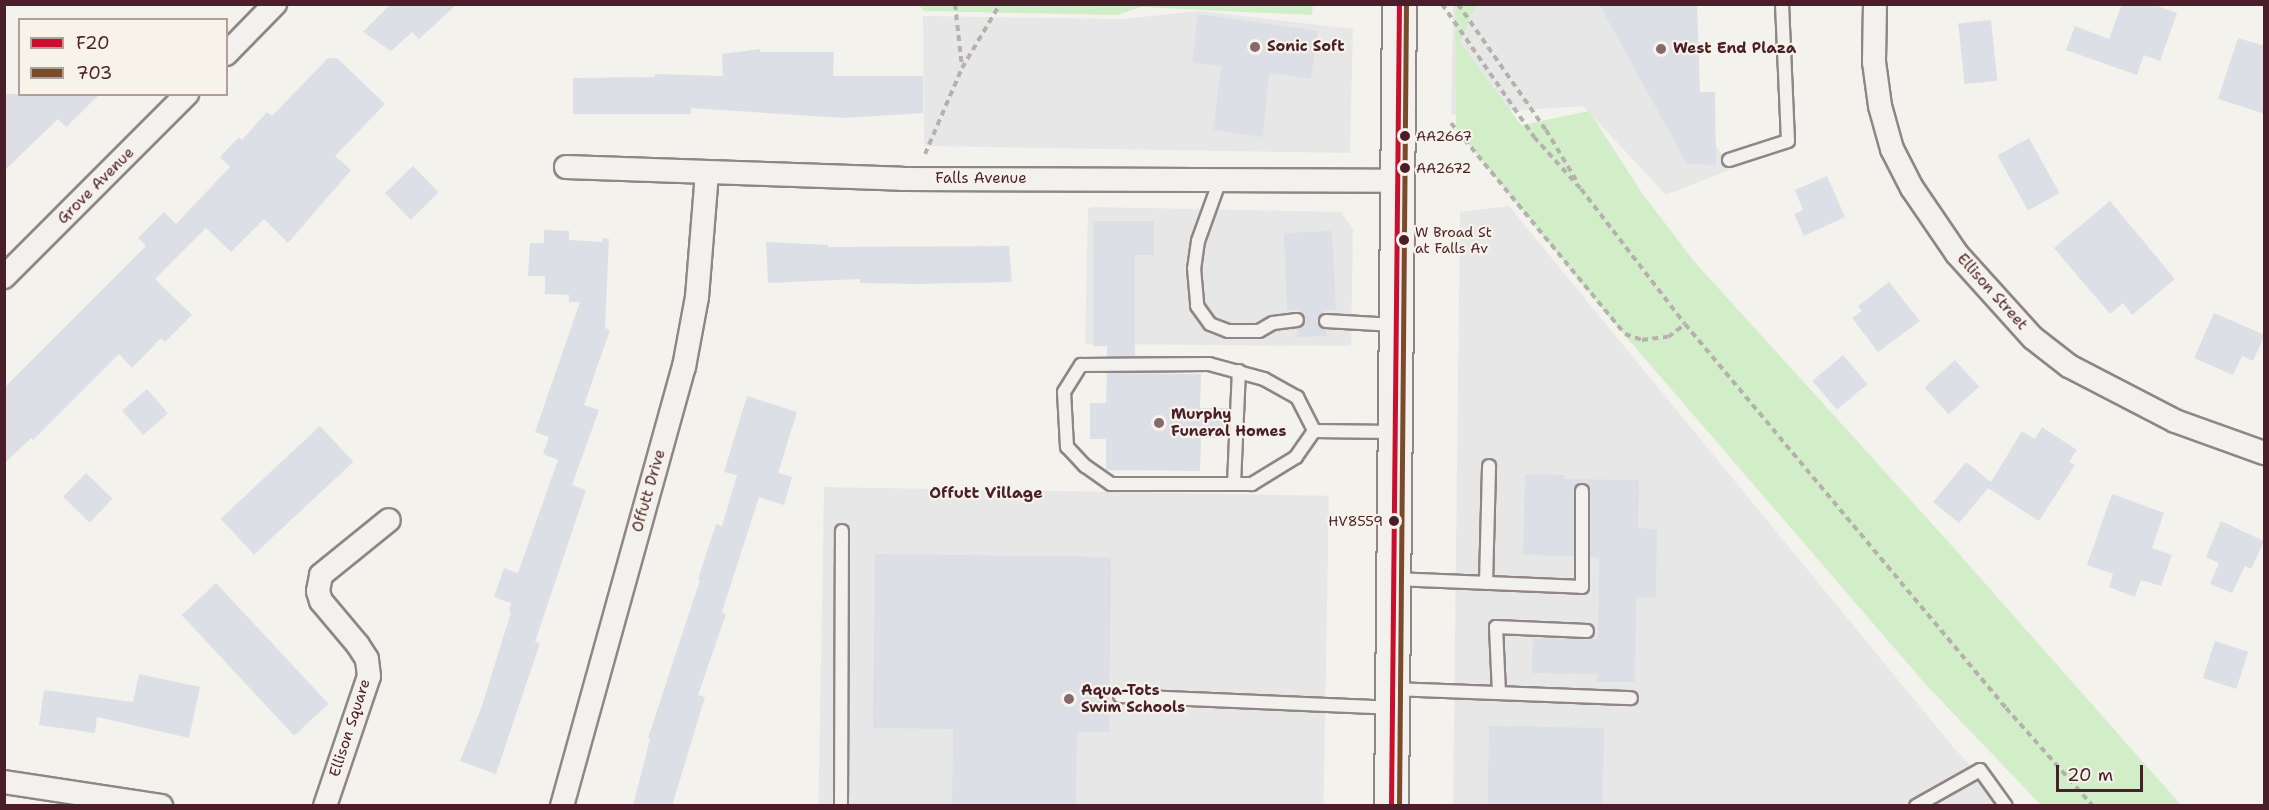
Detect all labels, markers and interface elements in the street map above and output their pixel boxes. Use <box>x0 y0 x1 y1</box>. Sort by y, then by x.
legend <box>18 18 228 96</box>
text: F20 <box>76 31 110 55</box>
place label: Sonic Soft <box>1267 38 1345 56</box>
marker: Sonic Soft <box>1248 40 1262 54</box>
place label: West End Plaza <box>1673 40 1796 58</box>
marker: West End Plaza <box>1654 42 1668 56</box>
text: 703 <box>76 61 112 85</box>
place label: AA2667 <box>1416 128 1472 144</box>
marker: AA2667 <box>1399 130 1411 142</box>
street label: Grove Avenue <box>54 144 138 228</box>
place label: AA2672 <box>1416 160 1471 176</box>
marker: AA2672 <box>1399 162 1411 174</box>
street label: Falls Avenue <box>935 170 1027 188</box>
place label: W Broad St at Falls Av <box>1415 224 1492 256</box>
marker: W Broad St at Falls Av <box>1398 234 1410 246</box>
street label: Ellison Street <box>1953 250 2031 334</box>
place label: Murphy Funeral Homes <box>1171 405 1286 440</box>
marker: Murphy Funeral Homes <box>1152 416 1166 430</box>
street label: Offutt Drive <box>629 448 669 534</box>
district label: Offutt Village <box>929 483 1043 503</box>
place label: HV8559 <box>1328 513 1383 529</box>
marker: HV8559 <box>1388 515 1400 527</box>
street label: Ellison Square <box>326 677 374 779</box>
place label: Aqua-Tots Swim Schools <box>1081 681 1185 716</box>
marker: Aqua-Tots Swim Schools <box>1062 692 1076 706</box>
scale bar <box>2059 753 2146 791</box>
text: 20 m <box>2067 763 2113 787</box>

